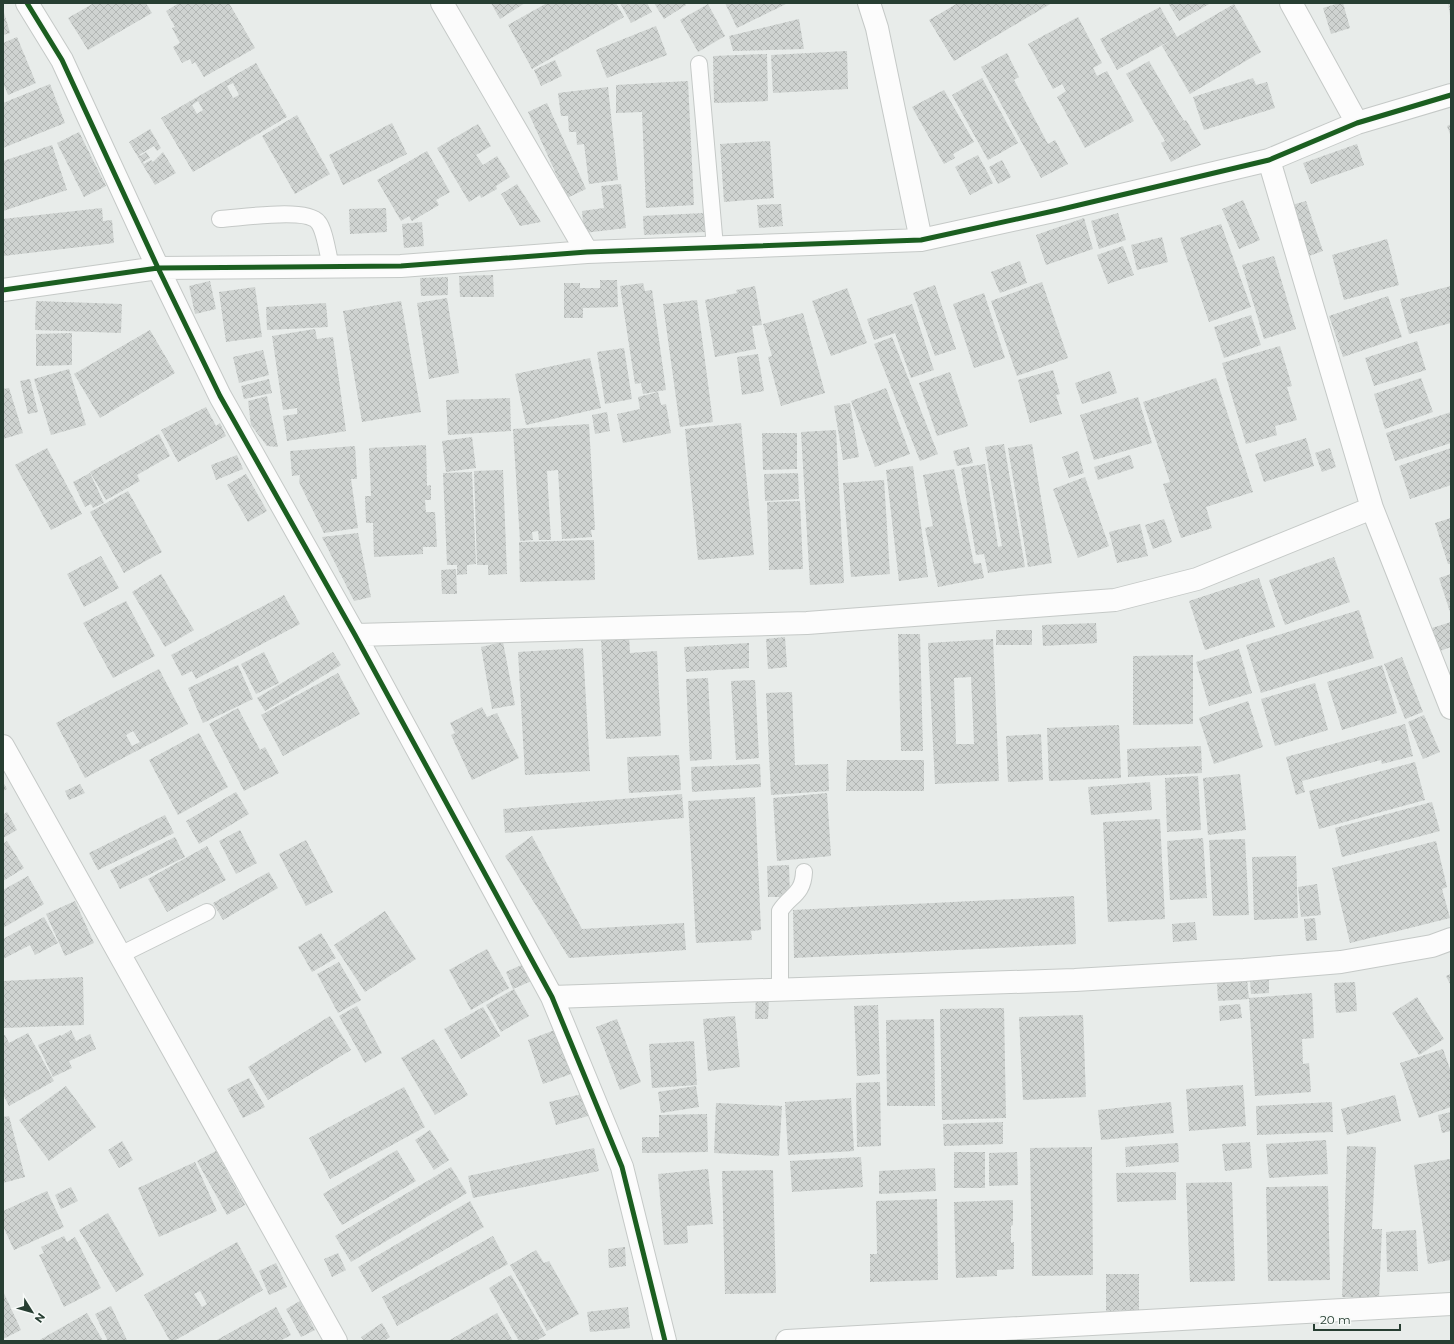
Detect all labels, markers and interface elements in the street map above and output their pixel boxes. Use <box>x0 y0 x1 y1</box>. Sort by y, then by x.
north arrow <box>12 1292 52 1332</box>
scale bar <box>1314 1306 1400 1332</box>
text: N <box>32 1310 48 1326</box>
text: 20 m <box>1320 1312 1351 1327</box>

